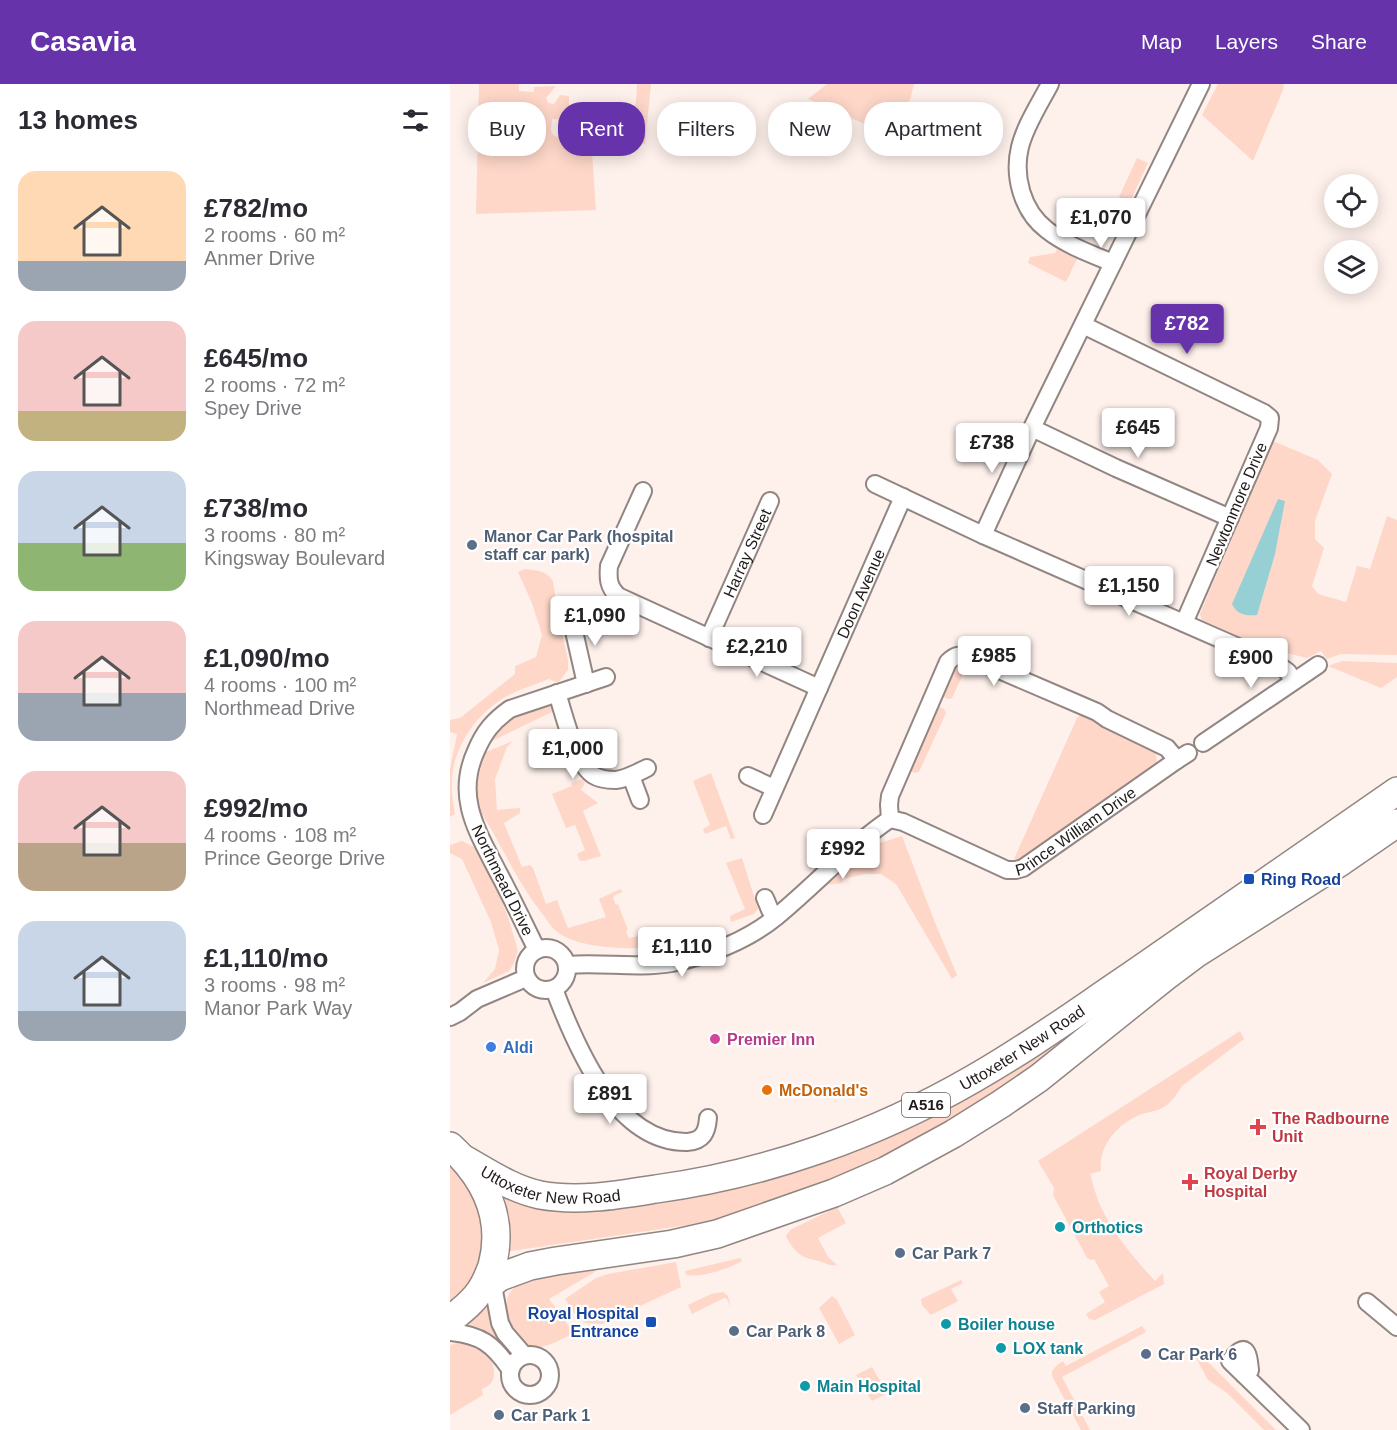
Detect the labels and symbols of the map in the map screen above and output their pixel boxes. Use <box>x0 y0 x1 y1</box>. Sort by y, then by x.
pin: £1,070 <box>1052 198 1150 249</box>
pin: £782 <box>1151 304 1223 355</box>
pin: £645 <box>1102 408 1174 459</box>
pin: £738 <box>956 423 1028 474</box>
street label: Newtonmore Drive <box>1203 440 1270 568</box>
street label: Harray Street <box>720 506 775 600</box>
place label: Manor Car Park (hospital staff car park) <box>484 528 673 563</box>
marker: Manor Car Park (hospital staff car park) <box>465 538 479 552</box>
street label: Doon Avenue <box>834 546 888 641</box>
pin: £1,150 <box>1080 566 1178 617</box>
pin: £1,090 <box>546 596 644 647</box>
pin: £2,210 <box>708 627 806 678</box>
pin: £985 <box>958 636 1030 687</box>
pin: £900 <box>1215 638 1287 689</box>
pin: £1,000 <box>524 729 622 780</box>
street label: Prince William Drive <box>1013 784 1139 879</box>
street label: Northmead Drive <box>468 822 537 938</box>
pin: £992 <box>807 829 879 880</box>
place label: Ring Road <box>1261 871 1341 888</box>
marker: Ring Road <box>1242 872 1256 886</box>
pin: £1,110 <box>633 927 731 978</box>
street label: Uttoxeter New Road <box>957 1002 1088 1094</box>
place label: Premier Inn <box>727 1031 815 1048</box>
marker: Premier Inn <box>708 1032 722 1046</box>
place label: Aldi <box>503 1039 533 1056</box>
marker: Aldi <box>484 1040 498 1054</box>
pin: £891 <box>574 1074 646 1125</box>
place label: McDonald's <box>779 1082 868 1099</box>
marker: McDonald's <box>760 1083 774 1097</box>
road number: A516 <box>902 1093 950 1117</box>
place label: The Radbourne Unit <box>1272 1110 1389 1145</box>
marker: The Radbourne Unit <box>1249 1118 1267 1136</box>
street label: Uttoxeter New Road <box>478 1163 621 1207</box>
place label: Royal Derby Hospital <box>1204 1165 1297 1200</box>
marker: Royal Derby Hospital <box>1181 1173 1199 1191</box>
place label: Orthotics <box>1072 1219 1143 1236</box>
marker: Orthotics <box>1053 1220 1067 1234</box>
place label: Car Park 7 <box>912 1245 991 1262</box>
marker: Car Park 7 <box>893 1246 907 1260</box>
place label: Royal Hospital Entrance <box>528 1305 639 1340</box>
marker: Royal Hospital Entrance <box>644 1315 658 1329</box>
place label: Boiler house <box>958 1316 1055 1333</box>
marker: Boiler house <box>939 1317 953 1331</box>
place label: Car Park 8 <box>746 1323 825 1340</box>
marker: Car Park 8 <box>727 1324 741 1338</box>
place label: LOX tank <box>1013 1340 1083 1357</box>
marker: LOX tank <box>994 1341 1008 1355</box>
place label: Car Park 6 <box>1158 1346 1237 1363</box>
marker: Car Park 6 <box>1139 1347 1153 1361</box>
place label: Main Hospital <box>817 1378 921 1395</box>
marker: Main Hospital <box>798 1379 812 1393</box>
place label: Staff Parking <box>1037 1400 1136 1417</box>
marker: Staff Parking <box>1018 1401 1032 1415</box>
place label: Car Park 1 <box>511 1407 590 1424</box>
marker: Car Park 1 <box>492 1408 506 1422</box>

